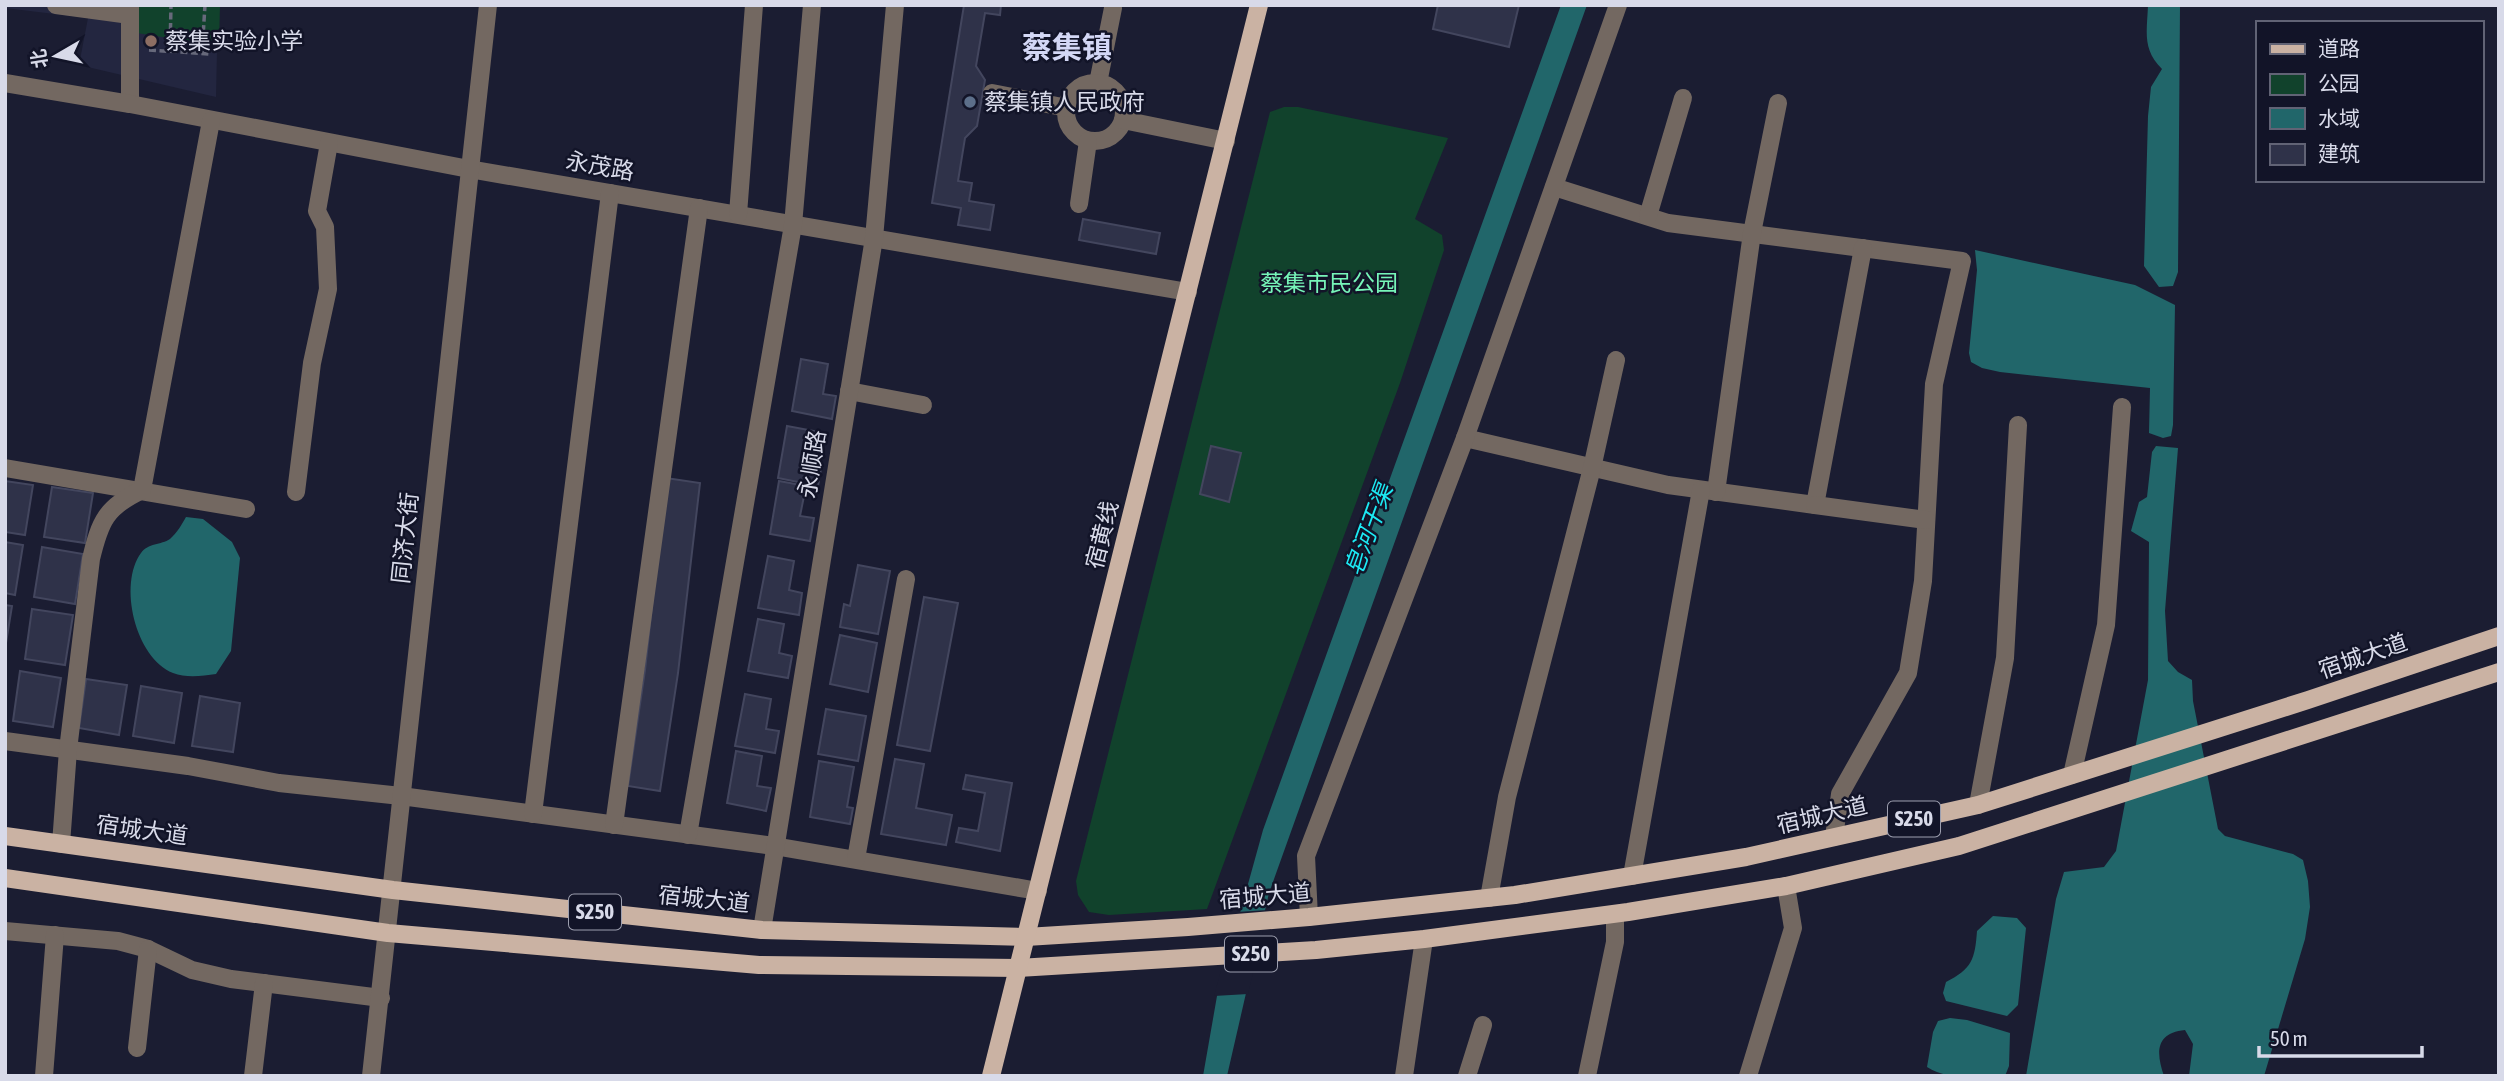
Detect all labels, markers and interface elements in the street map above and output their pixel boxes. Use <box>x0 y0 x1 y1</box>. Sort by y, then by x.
north arrow <box>21 21 91 91</box>
legend <box>2256 21 2483 182</box>
place label: 蔡集实验小学 <box>165 28 303 54</box>
district label: 蔡集镇 <box>1022 30 1112 64</box>
marker: 蔡集实验小学 <box>143 33 159 49</box>
text: 道路 <box>2318 36 2360 60</box>
text: 北 <box>27 48 52 70</box>
text: 公园 <box>2318 71 2360 95</box>
place label: 蔡集镇人民政府 <box>984 89 1145 115</box>
marker: 蔡集镇人民政府 <box>962 94 978 110</box>
text: 水域 <box>2318 106 2360 130</box>
text: 建筑 <box>2318 141 2360 165</box>
street label: 永茂路 <box>564 147 636 185</box>
park label: 蔡集市民公园 <box>1260 270 1398 296</box>
street label: 永顺路 <box>794 428 830 500</box>
water label: 皂河干渠 <box>1339 477 1399 580</box>
street label: 同济大街 <box>387 491 423 585</box>
street label: 宿黄线 <box>1081 498 1123 572</box>
street label: 宿城大道 <box>2315 629 2411 683</box>
street label: 宿城大道 <box>1774 792 1870 838</box>
road number: S250 <box>1888 802 1940 836</box>
street label: 宿城大道 <box>95 811 189 849</box>
street label: 宿城大道 <box>1218 879 1312 913</box>
street label: 宿城大道 <box>657 881 751 917</box>
road number: S250 <box>569 894 621 930</box>
road number: S250 <box>1225 936 1277 972</box>
scale bar <box>2259 1014 2422 1058</box>
text: 50 m <box>2270 1026 2308 1050</box>

